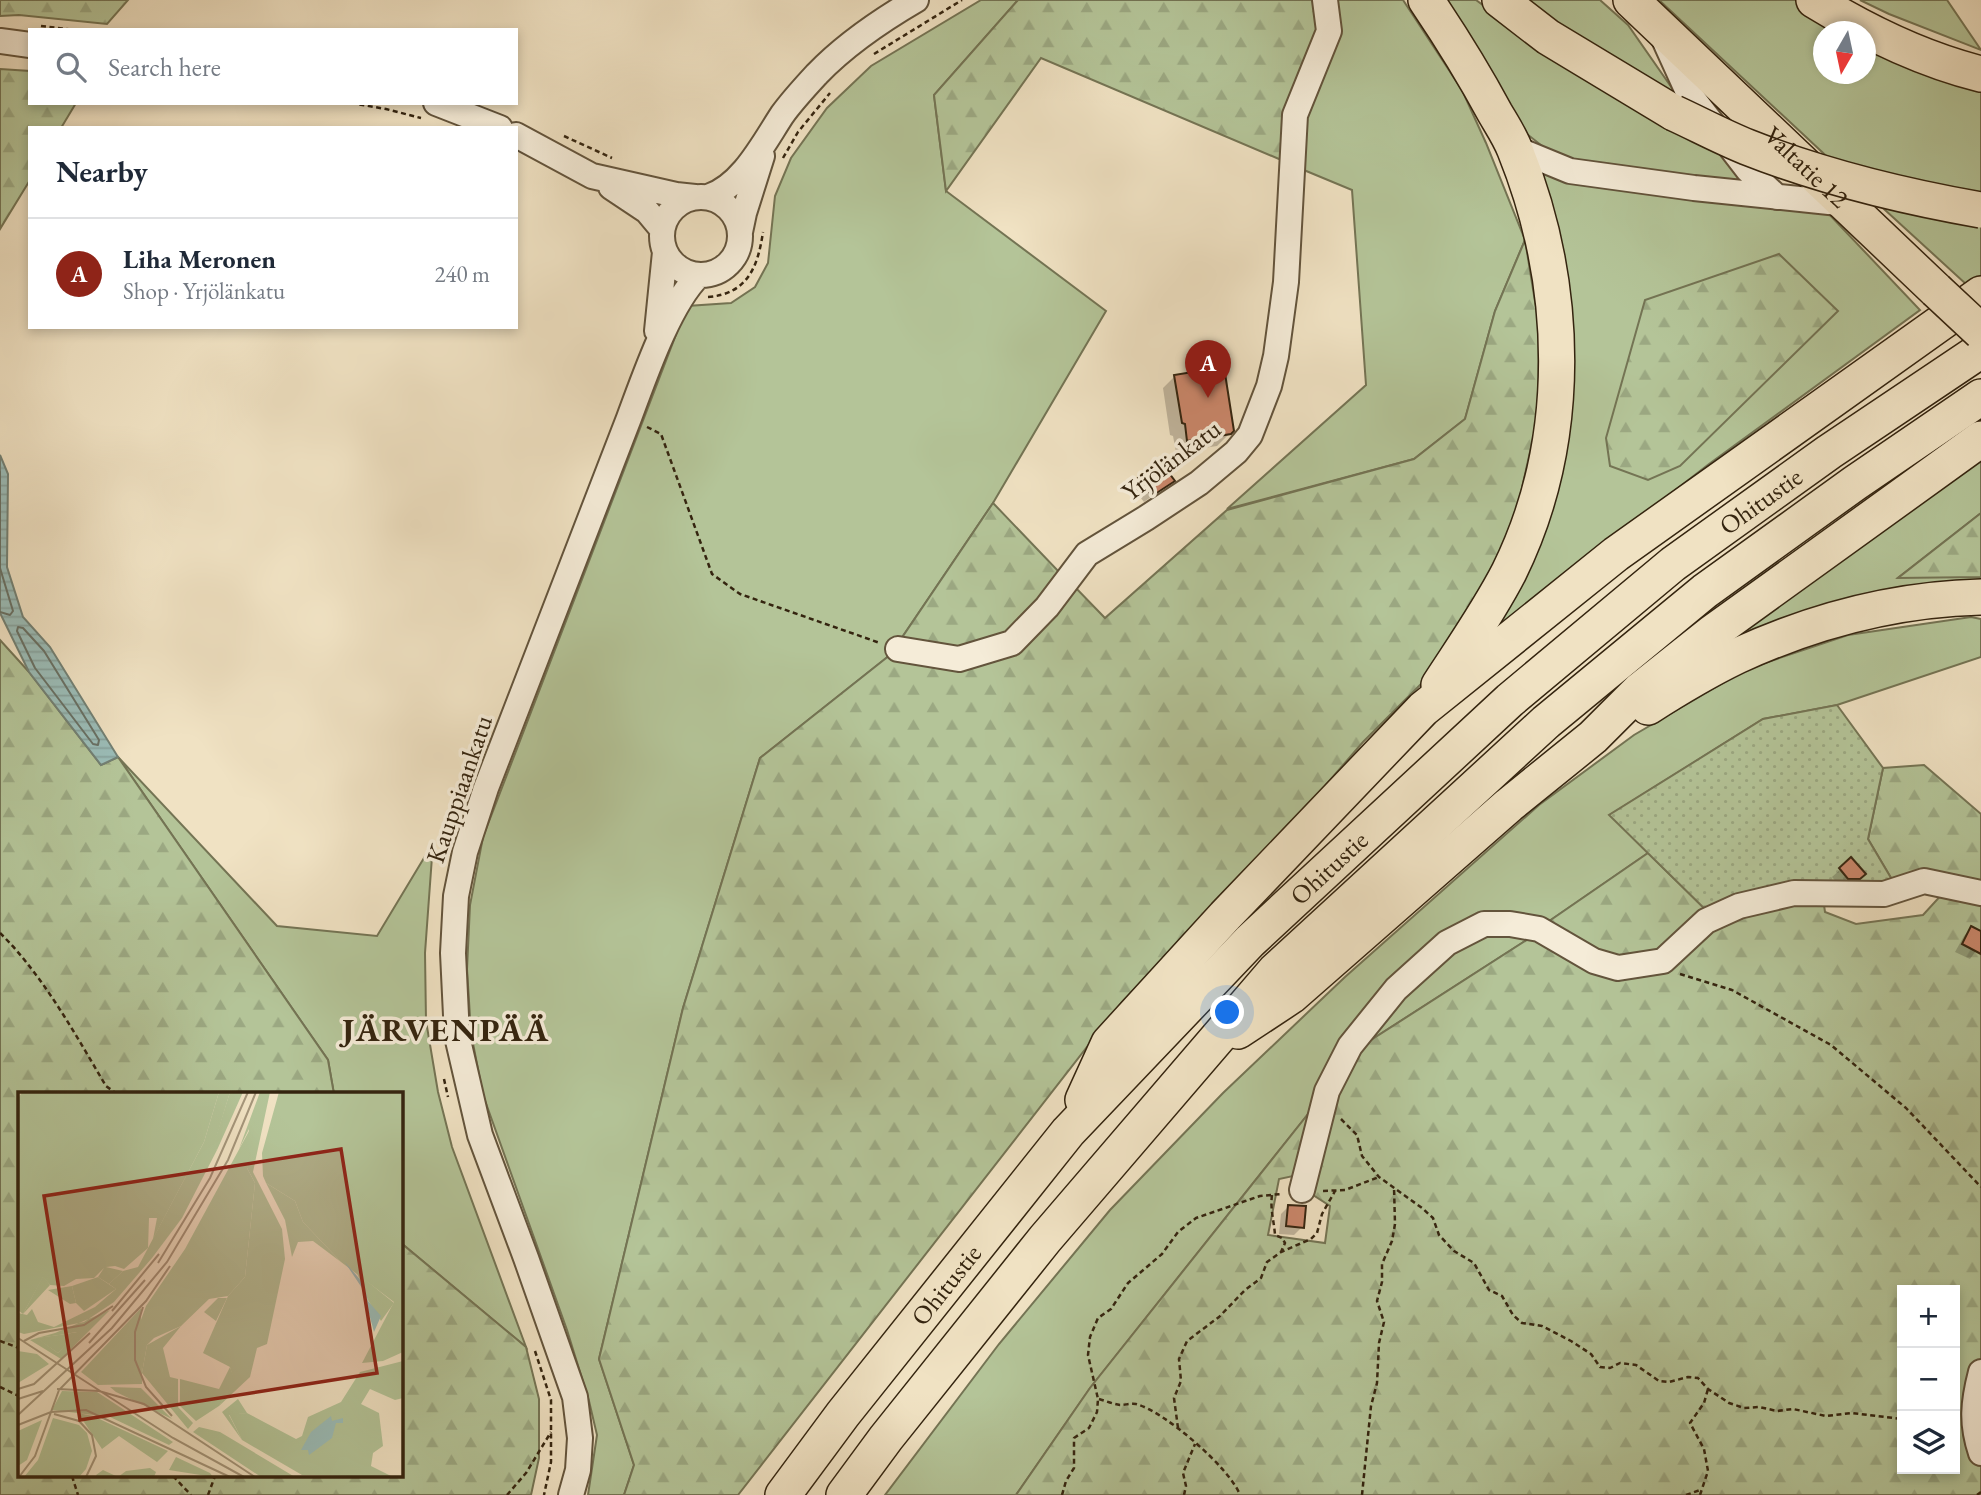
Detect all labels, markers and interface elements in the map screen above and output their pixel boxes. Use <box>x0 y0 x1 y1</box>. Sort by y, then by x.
north arrow <box>1813 21 1876 84</box>
search box <box>28 28 518 105</box>
icon: search <box>52 48 90 86</box>
text: Search here <box>108 50 221 84</box>
street label: Valtatie 12 <box>1757 118 1856 216</box>
text: Nearby <box>56 152 148 191</box>
text: Liha Meronen <box>123 242 276 276</box>
text: A <box>71 259 87 289</box>
text: 240 m <box>434 259 490 289</box>
text: Shop · Yrjölänkatu <box>123 276 285 306</box>
pin: A <box>1185 340 1231 398</box>
street label: Yrjölänkatu <box>1115 411 1228 508</box>
street label: Ohitustie <box>1712 460 1809 543</box>
street label: Kauppiaankatu <box>418 710 500 867</box>
street label: Ohitustie <box>1283 823 1375 912</box>
your location <box>1210 995 1244 1029</box>
district label: JÄRVENPÄÄ <box>339 1008 550 1051</box>
inset map <box>18 1092 402 1478</box>
street label: Ohitustie <box>903 1237 989 1332</box>
map controls <box>1897 1285 1960 1474</box>
button: + <box>1897 1285 1960 1348</box>
button: − <box>1897 1348 1960 1411</box>
button: layers <box>1897 1411 1960 1474</box>

